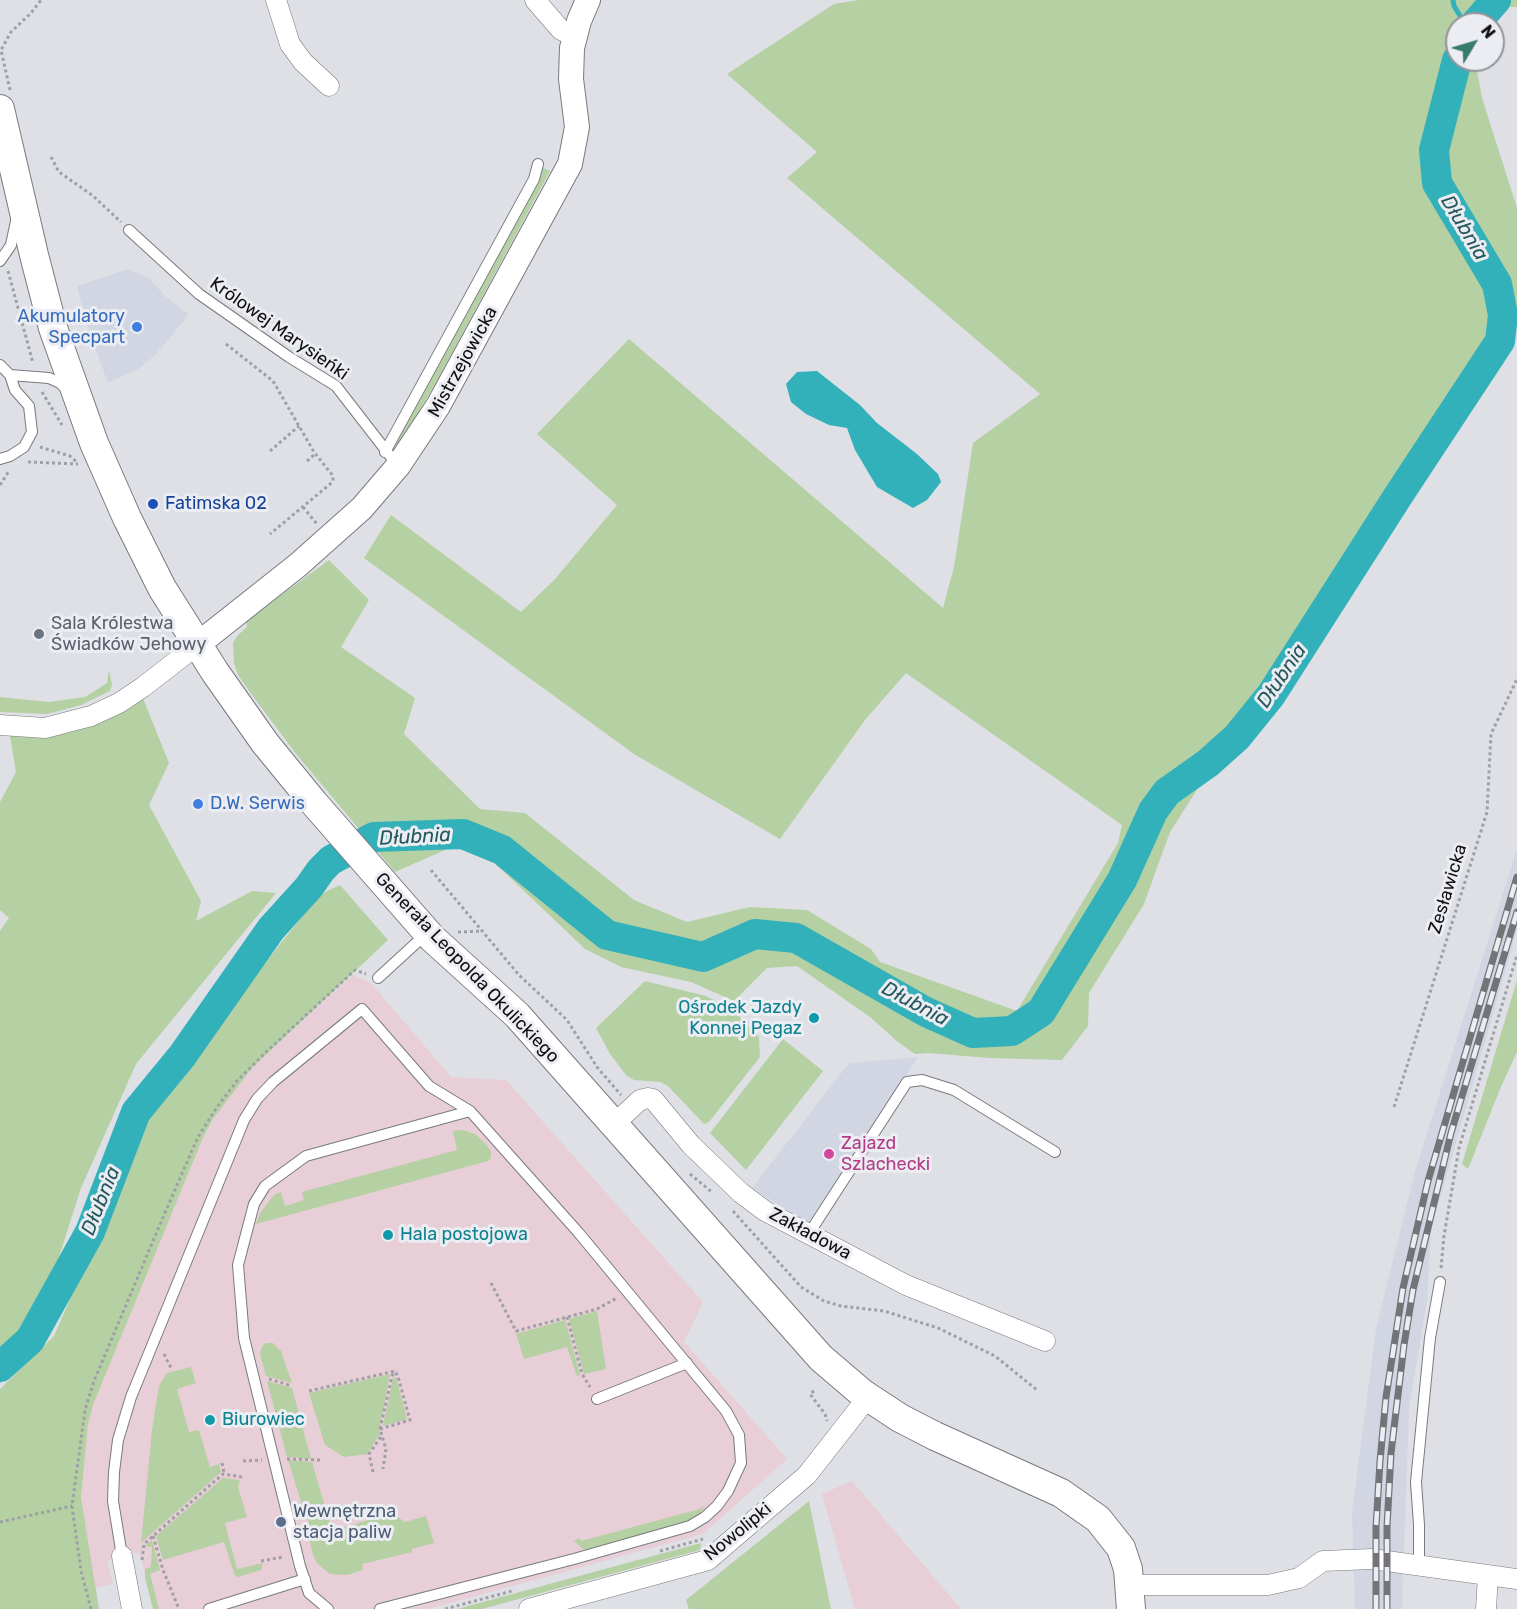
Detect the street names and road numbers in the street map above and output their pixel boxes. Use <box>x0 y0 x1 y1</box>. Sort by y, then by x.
street label: Królowej Marysieńki <box>205 273 353 385</box>
street label: Mistrzejowicka <box>424 303 502 421</box>
street label: Zesławicka <box>1424 842 1472 936</box>
street label: Generała Leopolda Okulickiego <box>370 868 564 1068</box>
street label: Zakładowa <box>765 1203 855 1265</box>
street label: Nowolipki <box>700 1498 776 1566</box>

